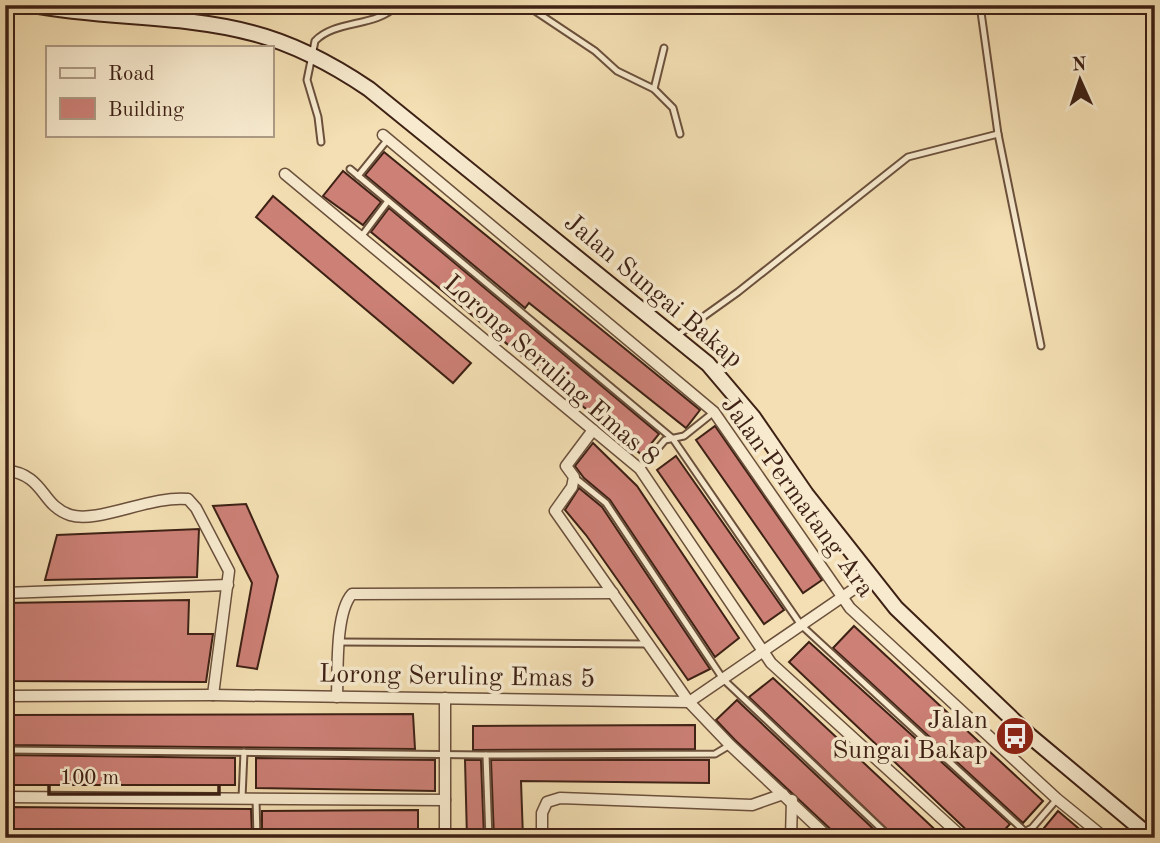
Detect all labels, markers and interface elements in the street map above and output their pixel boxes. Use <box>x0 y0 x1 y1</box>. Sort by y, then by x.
legend <box>46 46 273 136</box>
north arrow <box>1044 46 1114 116</box>
text: N <box>1071 56 1087 75</box>
text: Road <box>108 64 155 85</box>
text: Building <box>108 100 185 121</box>
street label: Jalan Sungai Bakap <box>559 209 747 373</box>
street label: Lorong Seruling Emas 8 <box>438 271 664 471</box>
street label: Jalan Permatang Ara <box>716 392 878 602</box>
street label: Lorong Seruling Emas 5 <box>319 662 595 692</box>
place label: Jalan Sungai Bakap <box>832 708 988 764</box>
bus stop icon: Jalan Sungai Bakap <box>994 715 1036 757</box>
scale bar <box>49 752 219 796</box>
text: 100 m <box>60 768 119 789</box>

